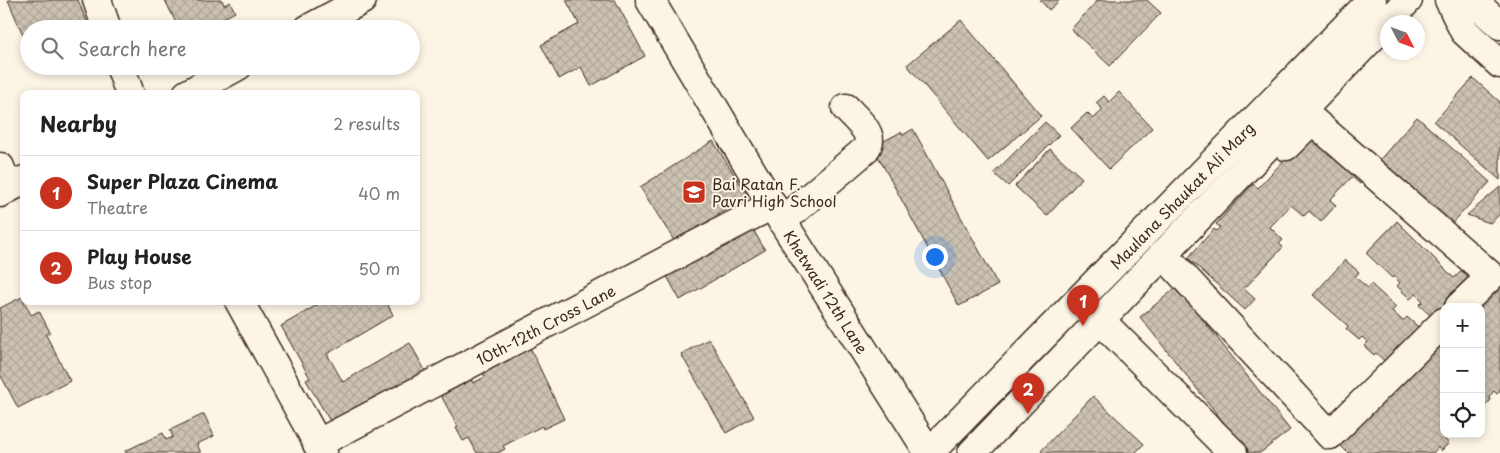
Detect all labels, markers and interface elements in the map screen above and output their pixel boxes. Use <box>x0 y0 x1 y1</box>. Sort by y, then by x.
north arrow <box>1380 15 1425 60</box>
search box <box>20 20 420 75</box>
icon: search <box>38 34 66 62</box>
text: Search here <box>78 34 187 62</box>
text: Nearby <box>40 107 117 139</box>
text: 2 results <box>333 111 400 135</box>
street label: Maulana Shaukat Ali Marg <box>1104 116 1259 274</box>
text: Super Plaza Cinema <box>87 167 278 195</box>
place label: Bai Ratan F. Pavri High School <box>712 172 837 212</box>
school or university icon: Bai Ratan F. Pavri High School <box>681 179 707 205</box>
text: 1 <box>52 181 60 205</box>
text: 40 m <box>358 181 400 205</box>
text: Theatre <box>87 195 148 219</box>
street label: Khetwadi 12th Lane <box>779 225 875 358</box>
text: Play House <box>87 242 192 270</box>
your location <box>922 244 948 270</box>
text: 2 <box>50 256 62 280</box>
text: 50 m <box>359 256 400 280</box>
text: Bus stop <box>87 270 152 294</box>
street label: 10th-12th Cross Lane <box>472 278 619 370</box>
pin: 1 <box>1067 285 1099 326</box>
map controls <box>1440 303 1485 438</box>
button: + <box>1440 303 1485 348</box>
button: − <box>1440 348 1485 393</box>
pin: 2 <box>1012 373 1044 414</box>
button: locate <box>1440 393 1485 438</box>

